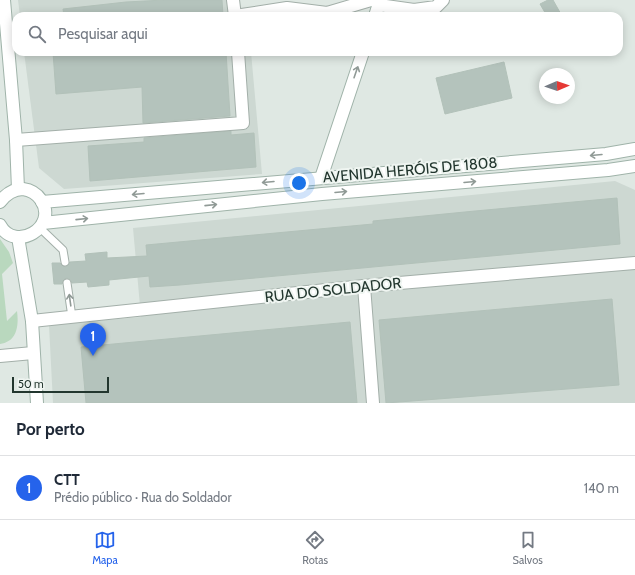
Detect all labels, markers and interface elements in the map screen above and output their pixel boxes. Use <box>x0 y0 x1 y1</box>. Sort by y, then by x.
search box <box>12 12 623 56</box>
icon: search <box>26 23 48 45</box>
text: Pesquisar aqui <box>58 25 148 43</box>
one-way arrow <box>353 67 361 79</box>
north arrow <box>539 68 575 104</box>
one-way arrow <box>590 151 603 158</box>
street label: AVENIDA HERÓIS DE 1808 <box>322 152 498 187</box>
your location <box>289 173 309 193</box>
one-way arrow <box>463 178 476 185</box>
one-way arrow <box>262 179 275 186</box>
one-way arrow <box>334 189 347 196</box>
one-way arrow <box>132 190 145 197</box>
one-way arrow <box>204 202 217 209</box>
one-way arrow <box>75 215 88 222</box>
street label: RUA DO SOLDADOR <box>264 274 402 306</box>
one-way arrow <box>66 294 74 307</box>
pin: 1 <box>80 323 106 356</box>
scale bar <box>12 375 109 394</box>
text: 50 m <box>18 377 44 391</box>
text: Por perto <box>16 419 85 439</box>
text: CTT <box>54 471 80 489</box>
text: 1 <box>27 480 31 496</box>
text: 140 m <box>584 480 619 496</box>
text: Prédio público · Rua do Soldador <box>54 489 232 505</box>
tab: Mapa <box>92 529 118 567</box>
tab: Rotas <box>302 529 328 567</box>
tab: Salvos <box>513 529 543 567</box>

